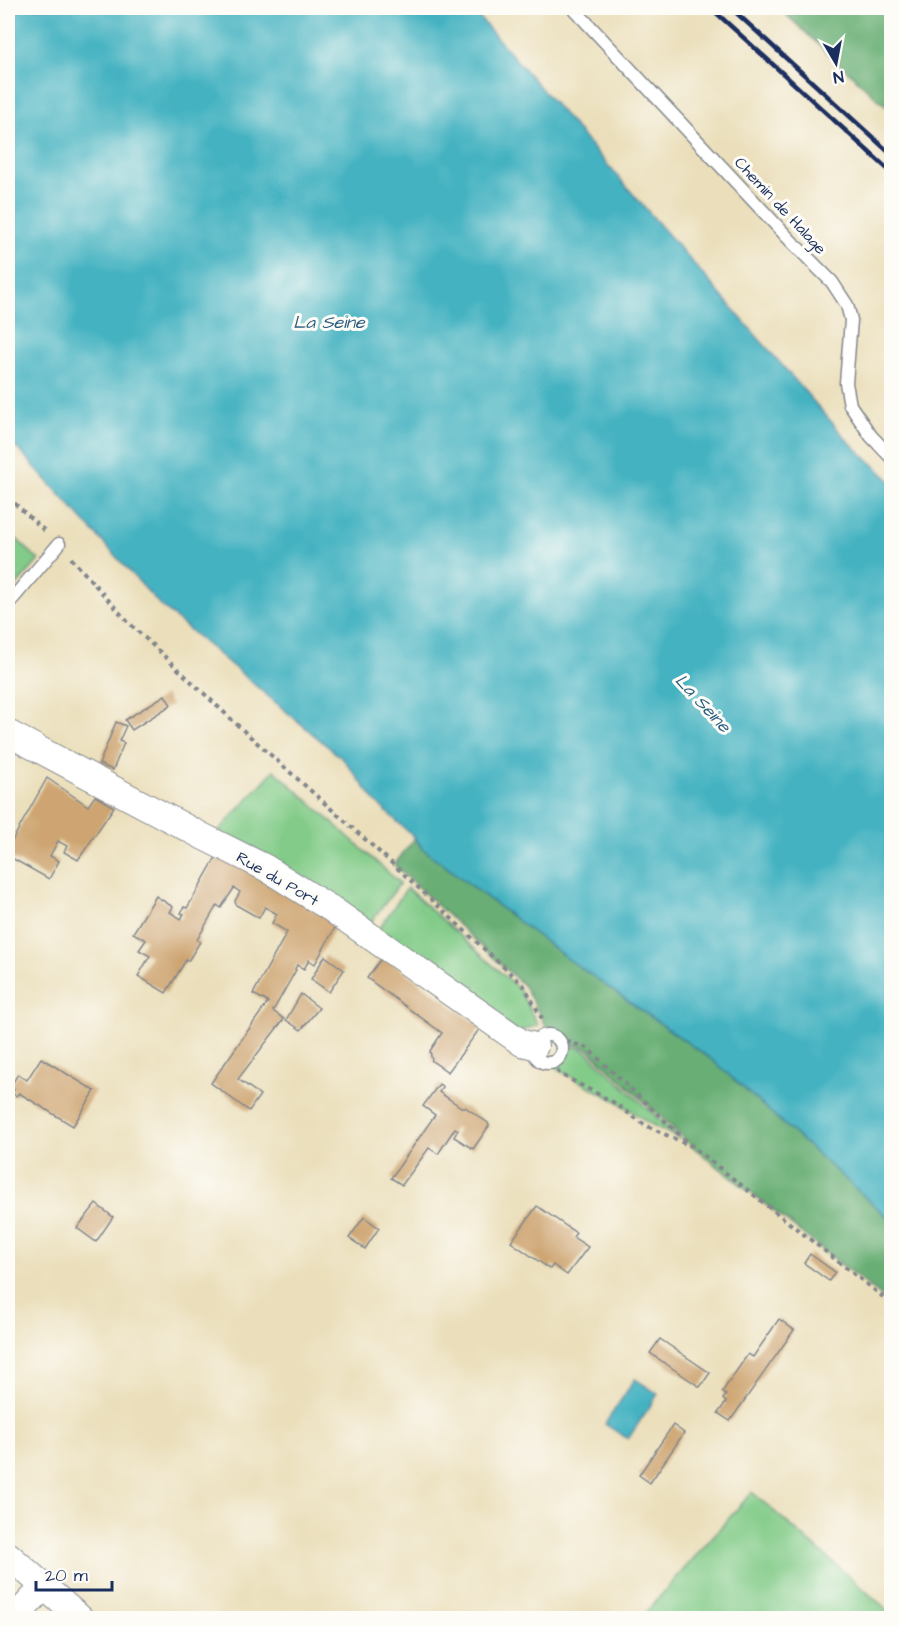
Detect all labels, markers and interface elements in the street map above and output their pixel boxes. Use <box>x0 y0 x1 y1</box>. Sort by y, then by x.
north arrow <box>806 33 866 93</box>
text: N <box>832 65 845 88</box>
street label: Chemin de Halage <box>729 152 831 260</box>
water label: La Seine <box>293 310 366 335</box>
water label: La Seine <box>669 669 737 739</box>
street label: Rue du Port <box>232 846 323 912</box>
scale bar <box>36 1554 112 1592</box>
text: 20 m <box>45 1563 88 1588</box>

